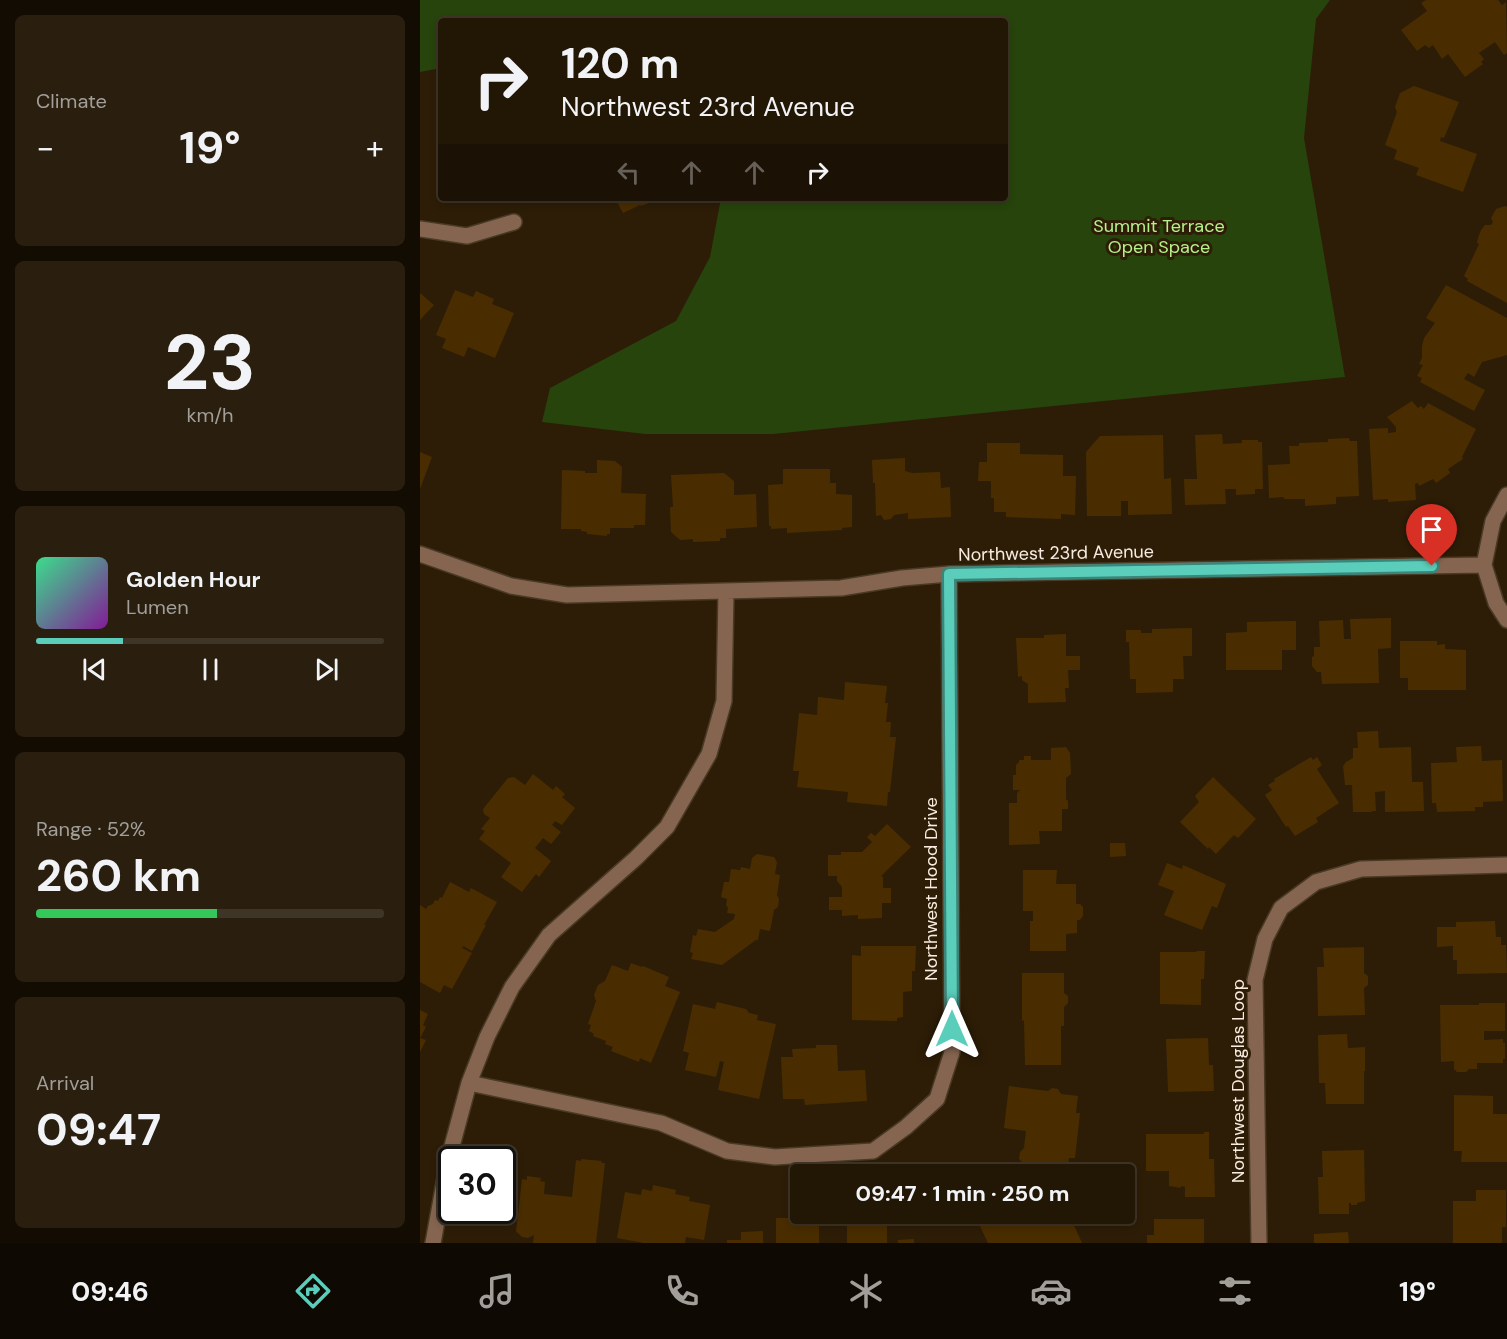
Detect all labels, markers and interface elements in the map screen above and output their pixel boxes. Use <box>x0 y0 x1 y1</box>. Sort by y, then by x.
text: 120 m <box>561 36 679 91</box>
icon: right <box>462 42 540 120</box>
text: Climate <box>36 88 107 114</box>
text: Northwest 23rd Avenue <box>561 89 855 124</box>
text: 19° <box>179 118 241 177</box>
text: − <box>36 126 54 169</box>
text: + <box>366 126 384 169</box>
icon: left <box>612 156 645 189</box>
icon: ahead <box>675 156 708 189</box>
icon: ahead <box>738 156 771 189</box>
icon: right <box>801 156 834 189</box>
park label: Summit Terrace Open Space <box>1093 214 1225 259</box>
text: 23 <box>164 312 256 413</box>
text: km/h <box>186 402 234 428</box>
pin <box>1406 504 1457 566</box>
icon: arrive <box>1415 513 1448 546</box>
street label: Northwest 23rd Avenue <box>958 539 1154 567</box>
text: Golden Hour <box>126 565 261 594</box>
text: Lumen <box>126 594 189 620</box>
icon: previous <box>78 653 111 686</box>
icon: pause <box>194 653 227 686</box>
icon: next <box>310 653 343 686</box>
street label: Northwest Hood Drive <box>919 797 943 981</box>
text: Range · 52% <box>36 816 146 842</box>
text: 260 km <box>36 846 201 905</box>
street label: Northwest Douglas Loop <box>1226 979 1250 1183</box>
position arrow <box>920 997 984 1061</box>
text: Arrival <box>36 1070 94 1096</box>
text: 09:47 <box>36 1100 161 1159</box>
speed limit sign: 30 <box>438 1146 516 1224</box>
text: 09:47 · 1 min · 250 m <box>855 1179 1070 1208</box>
icon: directions <box>292 1270 334 1312</box>
icon: music <box>476 1270 518 1312</box>
icon: phone <box>661 1270 703 1312</box>
icon: climate <box>845 1270 887 1312</box>
icon: car <box>1030 1270 1072 1312</box>
icon: filters <box>1214 1270 1256 1312</box>
text: 09:46 <box>71 1274 149 1309</box>
text: 19° <box>1399 1274 1436 1309</box>

